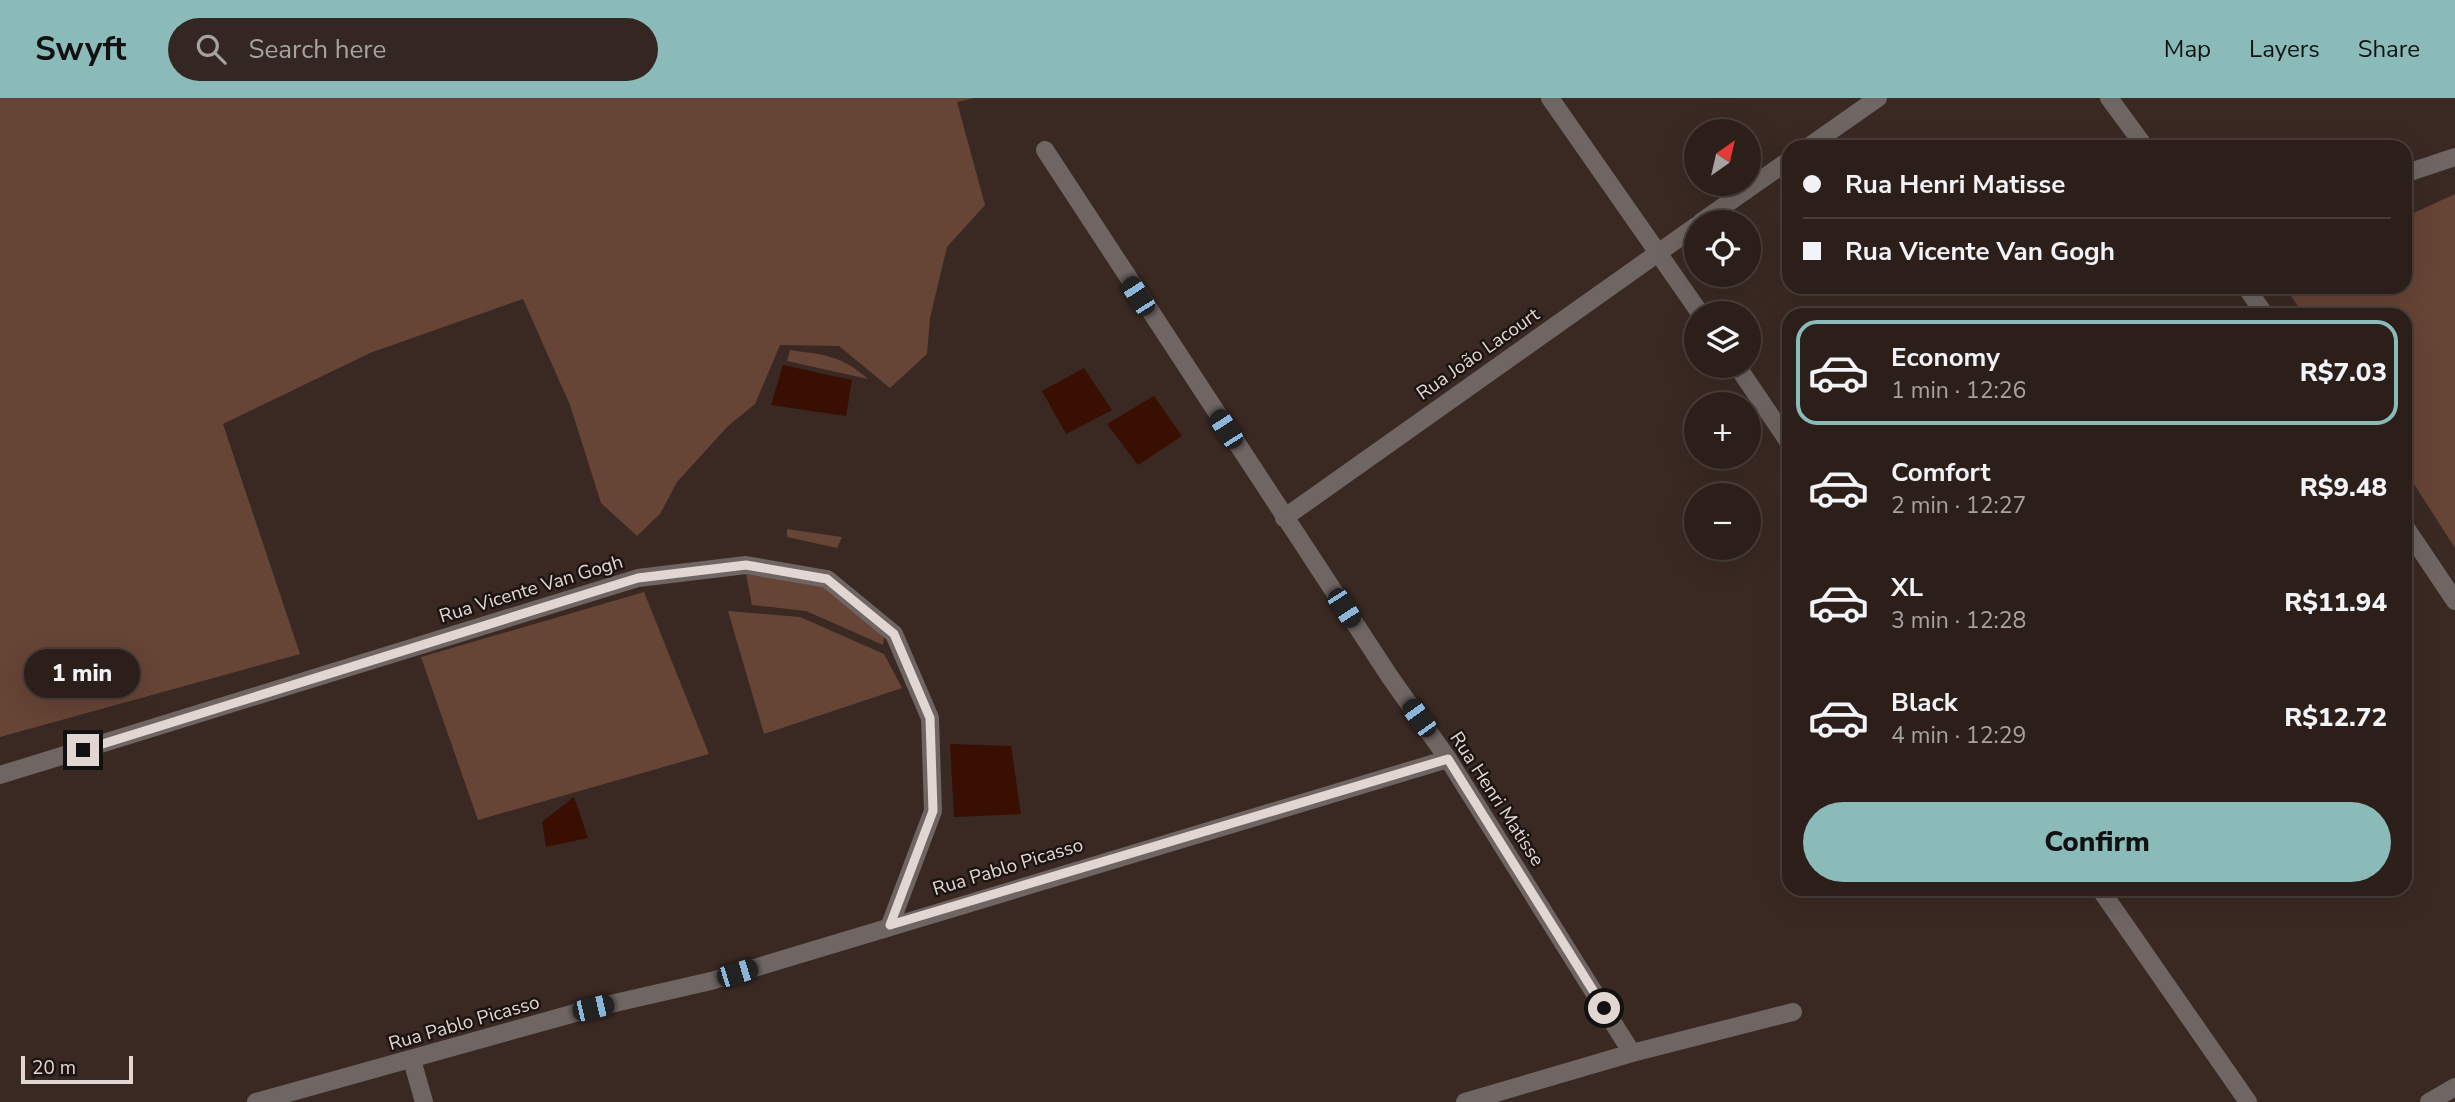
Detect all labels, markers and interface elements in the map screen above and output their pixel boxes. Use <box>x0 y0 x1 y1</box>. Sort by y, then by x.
search box <box>168 18 658 81</box>
text: Swyft <box>35 27 126 72</box>
icon: search <box>192 30 230 68</box>
text: Search here <box>248 32 386 67</box>
text: Map <box>2164 33 2211 65</box>
text: Layers <box>2249 33 2320 65</box>
text: Share <box>2358 33 2420 65</box>
north arrow <box>1684 119 1760 196</box>
map controls <box>1684 119 1761 560</box>
text: Rua Henri Matisse <box>1845 167 2065 202</box>
button: locate <box>1684 210 1761 287</box>
text: Rua Vicente Van Gogh <box>1845 234 2115 269</box>
car <box>1118 273 1159 319</box>
button: layers <box>1684 301 1761 378</box>
street label: Rua João Lacourt <box>1411 302 1545 406</box>
text: Economy <box>1891 340 2000 375</box>
icon: car <box>1807 341 1870 404</box>
text: R$7.03 <box>2300 355 2387 390</box>
text: 1 min · 12:26 <box>1891 375 2026 406</box>
button: + <box>1684 392 1761 469</box>
car <box>1206 406 1247 452</box>
text: Comfort <box>1891 455 1991 490</box>
icon: car <box>1807 456 1870 519</box>
text: R$9.48 <box>2300 470 2387 505</box>
button: − <box>1684 483 1761 560</box>
text: 2 min · 12:27 <box>1891 490 2026 521</box>
street label: Rua Vicente Van Gogh <box>436 549 626 629</box>
text: XL <box>1891 570 1923 605</box>
icon: car <box>1807 571 1870 634</box>
car <box>1324 585 1365 631</box>
text: R$11.94 <box>2284 585 2387 620</box>
text: 3 min · 12:28 <box>1891 605 2026 636</box>
callout: 1 min <box>25 648 141 698</box>
text: 1 min <box>52 658 112 689</box>
text: Black <box>1891 685 1958 720</box>
icon: car <box>1807 686 1870 749</box>
car <box>1399 695 1440 741</box>
text: R$12.72 <box>2284 700 2387 735</box>
text: 4 min · 12:29 <box>1891 720 2026 751</box>
street label: Rua Henri Matisse <box>1444 727 1550 871</box>
route end <box>67 734 99 766</box>
button: Confirm <box>1803 802 2391 882</box>
street label: Rua Pablo Picasso <box>930 832 1086 902</box>
car <box>714 957 761 989</box>
street label: Rua Pablo Picasso <box>385 989 543 1057</box>
route start <box>1588 992 1620 1024</box>
car <box>571 993 616 1023</box>
scale bar <box>21 1053 133 1085</box>
text: 20 m <box>32 1055 76 1081</box>

